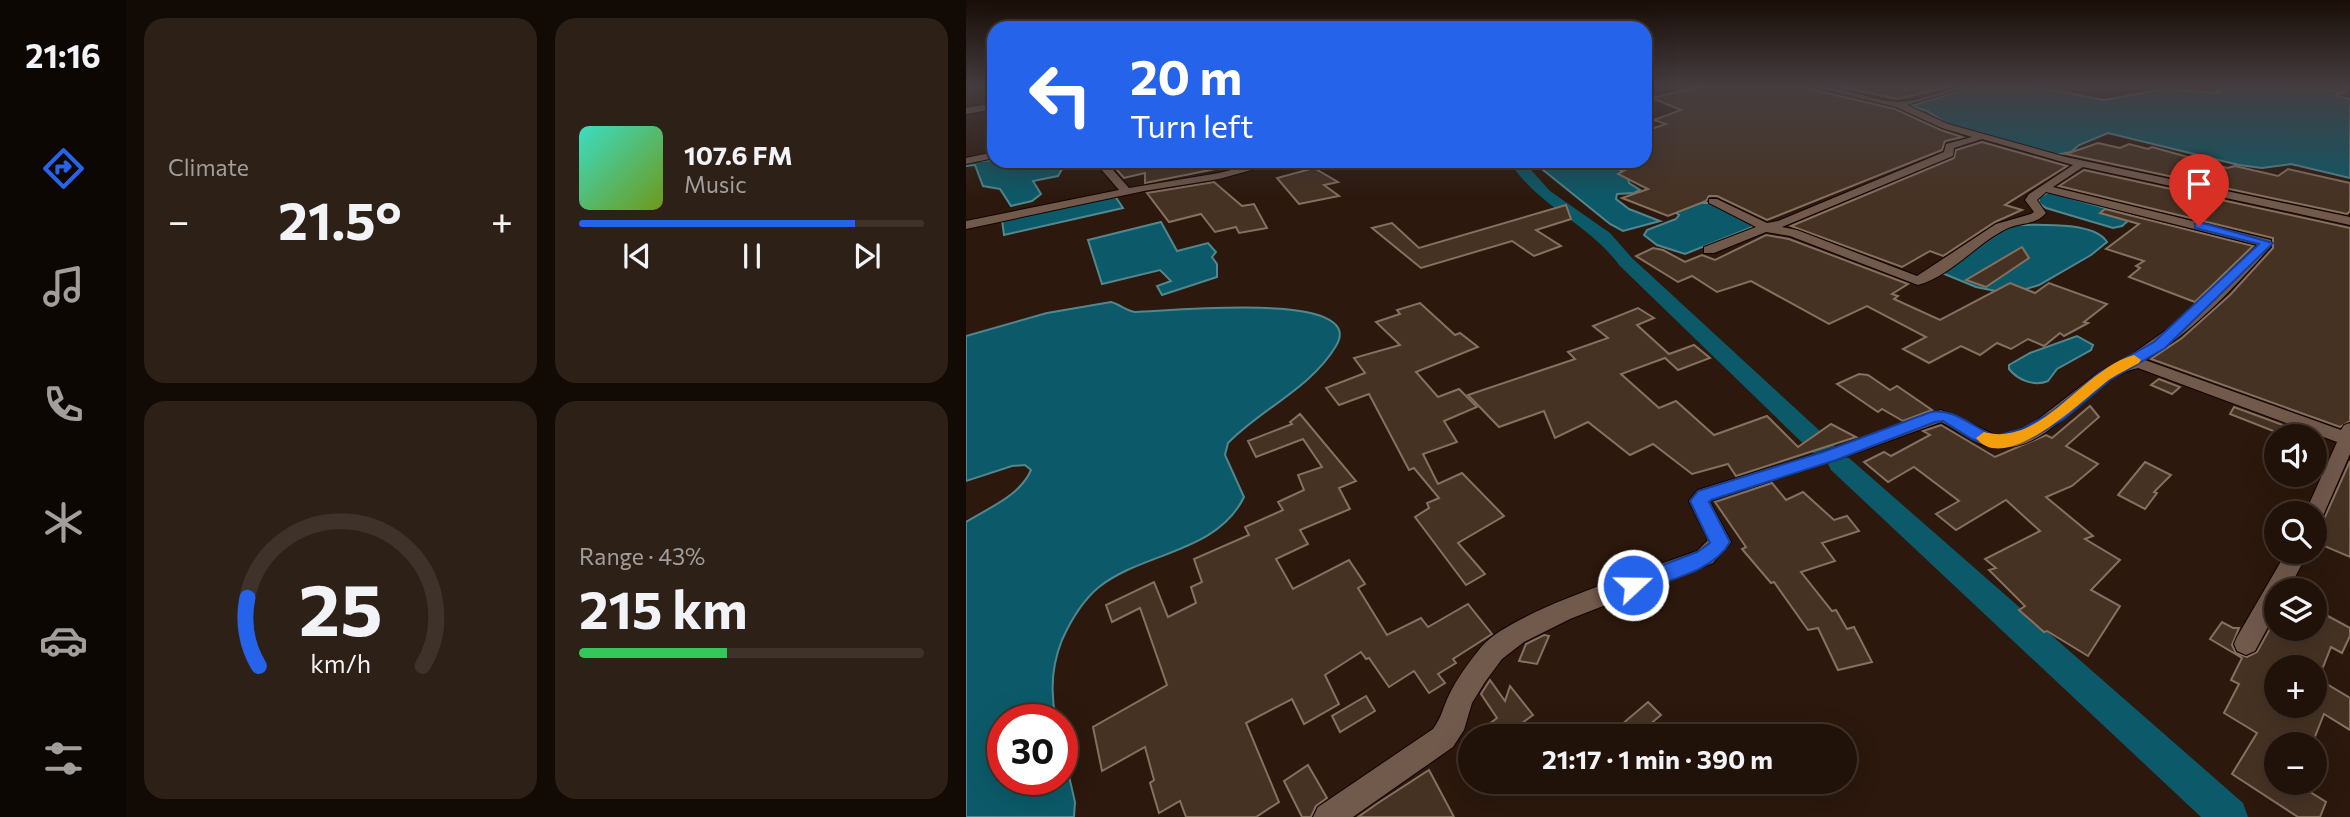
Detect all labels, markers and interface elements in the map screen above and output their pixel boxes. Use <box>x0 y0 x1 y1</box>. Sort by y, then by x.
text: 21:16 <box>25 35 101 75</box>
text: 20 m <box>1130 45 1242 105</box>
icon: left <box>1015 49 1106 140</box>
text: Turn left <box>1130 105 1254 145</box>
text: 107.6 FM <box>684 139 793 170</box>
icon: directions <box>39 144 88 193</box>
text: Climate <box>168 153 249 181</box>
pin <box>2169 154 2229 226</box>
icon: arrive <box>2180 165 2218 203</box>
text: Music <box>684 170 747 198</box>
text: 21.5° <box>278 187 402 251</box>
text: − <box>168 196 190 243</box>
text: + <box>491 196 513 243</box>
icon: previous <box>618 237 656 275</box>
icon: pause <box>733 237 771 275</box>
icon: next <box>848 237 886 275</box>
icon: music <box>39 262 88 311</box>
icon: phone <box>39 380 88 429</box>
map controls <box>2264 424 2327 795</box>
button: sound <box>2264 424 2327 487</box>
icon: climate <box>39 498 88 547</box>
button: search <box>2264 501 2327 564</box>
text: Range · 43% <box>579 542 705 570</box>
position arrow <box>1596 548 1670 622</box>
text: 25 <box>299 562 382 651</box>
text: 215 km <box>579 576 748 640</box>
button: layers <box>2264 578 2327 641</box>
icon: car <box>39 616 88 665</box>
text: km/h <box>310 648 371 678</box>
button: + <box>2264 655 2327 718</box>
speed limit sign: 30 <box>987 704 1078 795</box>
button: − <box>2264 732 2327 795</box>
icon: filters <box>39 734 88 783</box>
text: 21:17 · 1 min · 390 m <box>1542 743 1773 774</box>

